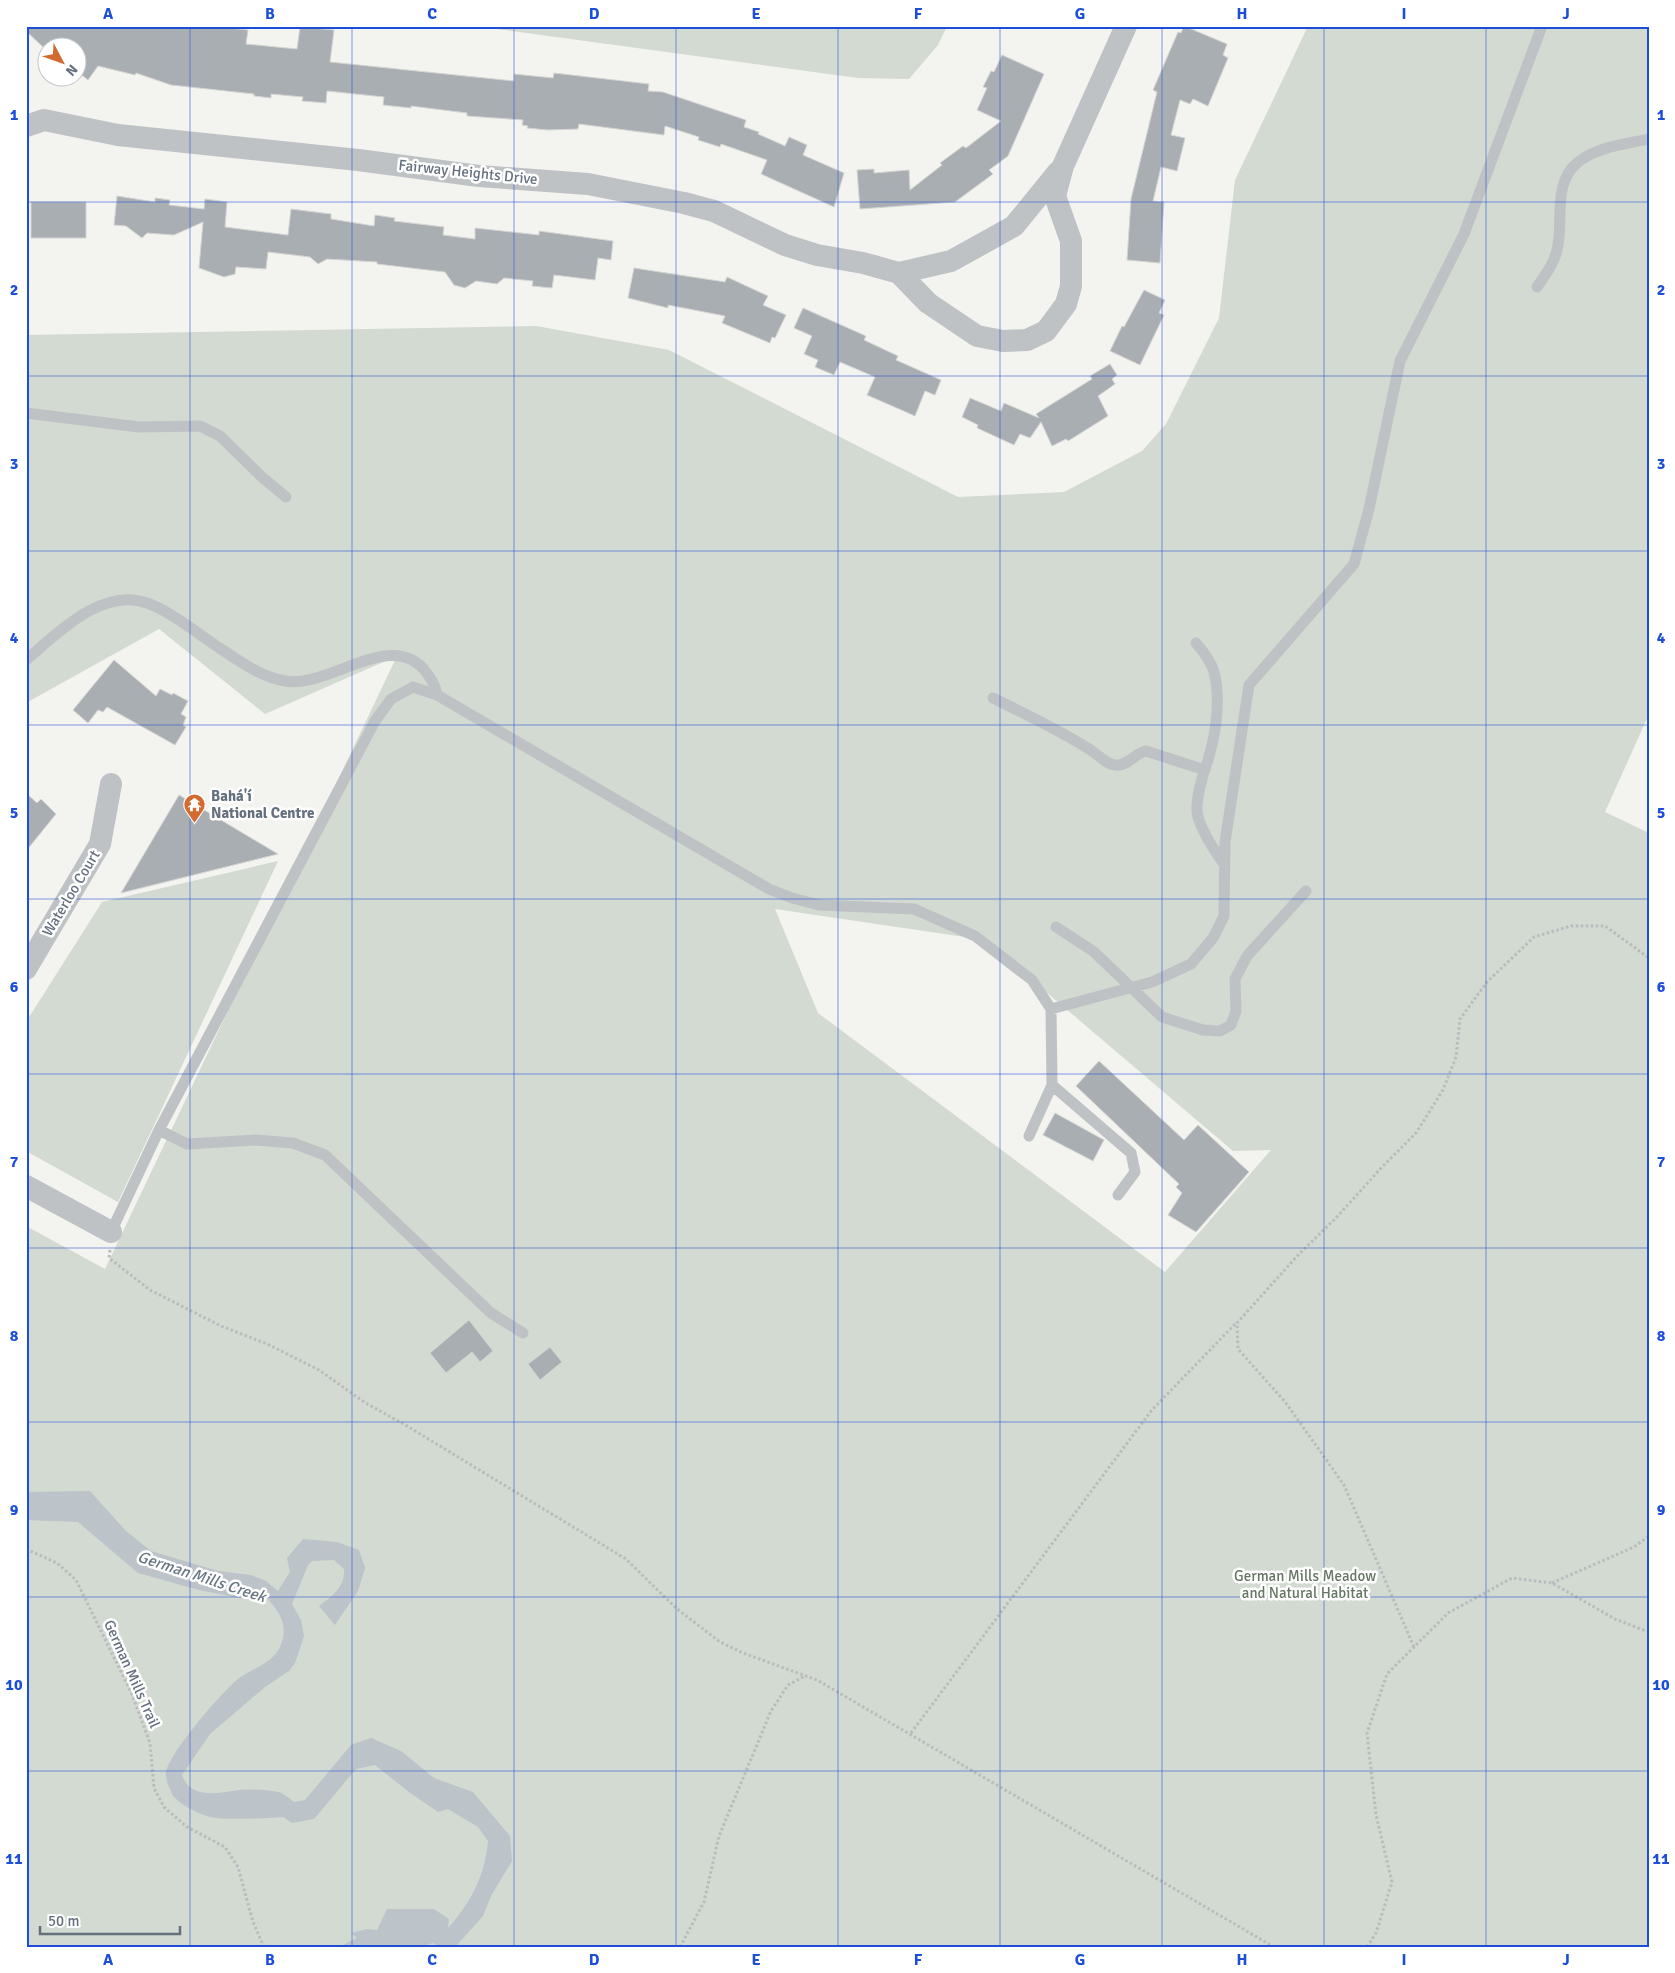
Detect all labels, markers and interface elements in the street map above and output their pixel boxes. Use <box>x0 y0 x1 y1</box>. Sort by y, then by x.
text: A <box>103 4 114 24</box>
text: B <box>265 4 275 24</box>
text: C <box>427 4 437 24</box>
text: D <box>589 4 600 24</box>
text: E <box>751 4 761 24</box>
text: F <box>914 4 923 24</box>
text: G <box>1075 4 1085 24</box>
text: H <box>1237 4 1247 24</box>
text: I <box>1401 4 1407 24</box>
text: J <box>1562 4 1570 24</box>
north arrow <box>38 38 88 88</box>
text: N <box>62 61 81 79</box>
text: 1 <box>10 105 19 125</box>
text: 1 <box>1657 105 1666 125</box>
street label: Fairway Heights Drive <box>398 156 538 188</box>
text: 2 <box>10 280 18 300</box>
text: 2 <box>1657 280 1665 300</box>
text: 3 <box>10 454 18 474</box>
text: 3 <box>1657 454 1665 474</box>
text: 4 <box>10 628 19 648</box>
text: 4 <box>1657 628 1666 648</box>
place label: Bahá'í National Centre <box>211 787 314 822</box>
temple icon: Bahá'í National Centre <box>183 793 207 824</box>
text: 5 <box>10 803 18 823</box>
text: 5 <box>1657 803 1665 823</box>
street label: Waterloo Court <box>38 847 104 939</box>
text: 6 <box>10 977 19 997</box>
text: 6 <box>1657 977 1666 997</box>
text: 7 <box>10 1152 19 1172</box>
text: 7 <box>1657 1152 1666 1172</box>
text: 8 <box>10 1326 19 1346</box>
text: 8 <box>1657 1326 1666 1346</box>
text: 9 <box>10 1500 19 1520</box>
text: 9 <box>1657 1500 1666 1520</box>
water label: German Mills Creek <box>135 1547 270 1608</box>
park label: German Mills Meadow and Natural Habitat <box>1234 1567 1376 1602</box>
street label: German Mills Trail <box>100 1617 164 1731</box>
text: 10 <box>5 1675 23 1695</box>
text: 10 <box>1652 1675 1670 1695</box>
text: 11 <box>5 1849 23 1869</box>
text: 11 <box>1652 1849 1670 1869</box>
scale bar <box>40 1903 180 1935</box>
text: 50 m <box>48 1912 79 1930</box>
text: A <box>103 1950 114 1970</box>
text: B <box>265 1950 275 1970</box>
text: C <box>427 1950 437 1970</box>
text: D <box>589 1950 600 1970</box>
text: E <box>751 1950 761 1970</box>
text: F <box>914 1950 923 1970</box>
text: G <box>1075 1950 1085 1970</box>
text: H <box>1237 1950 1247 1970</box>
text: I <box>1401 1950 1407 1970</box>
text: J <box>1562 1950 1570 1970</box>

